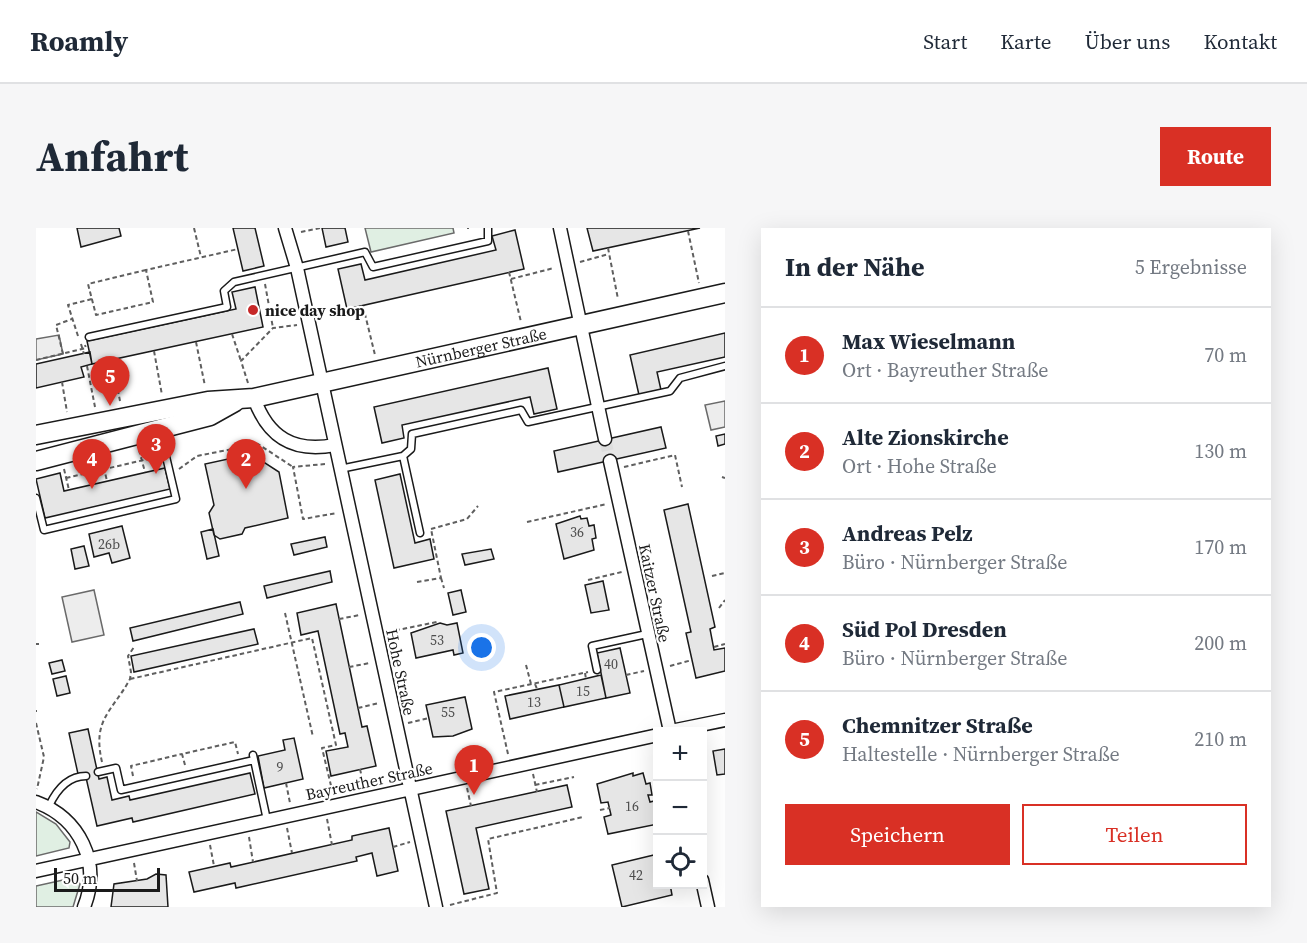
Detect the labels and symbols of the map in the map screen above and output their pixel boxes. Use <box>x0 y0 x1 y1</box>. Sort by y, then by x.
place label: nice day shop <box>265 299 365 321</box>
marker: nice day shop <box>246 303 260 317</box>
street label: Nürnberger Straße <box>413 322 549 373</box>
pin: 5 <box>90 356 130 406</box>
pin: 3 <box>136 424 176 474</box>
pin: 4 <box>72 440 112 489</box>
pin: 2 <box>226 440 266 489</box>
house number: 36 <box>570 522 584 542</box>
house number: 26b <box>98 534 120 554</box>
street label: Kaitzer Straße <box>634 542 676 644</box>
street label: Hohe Straße <box>381 627 421 717</box>
house number: 53 <box>430 630 444 650</box>
your location <box>467 633 496 662</box>
house number: 40 <box>604 654 618 674</box>
house number: 15 <box>576 681 590 701</box>
house number: 13 <box>527 692 541 712</box>
house number: 55 <box>441 702 455 722</box>
pin: 1 <box>454 746 494 795</box>
house number: 9 <box>277 757 284 777</box>
street label: Bayreuther Straße <box>303 757 435 805</box>
house number: 16 <box>625 796 639 816</box>
scale bar <box>54 865 160 892</box>
house number: 42 <box>629 865 643 885</box>

